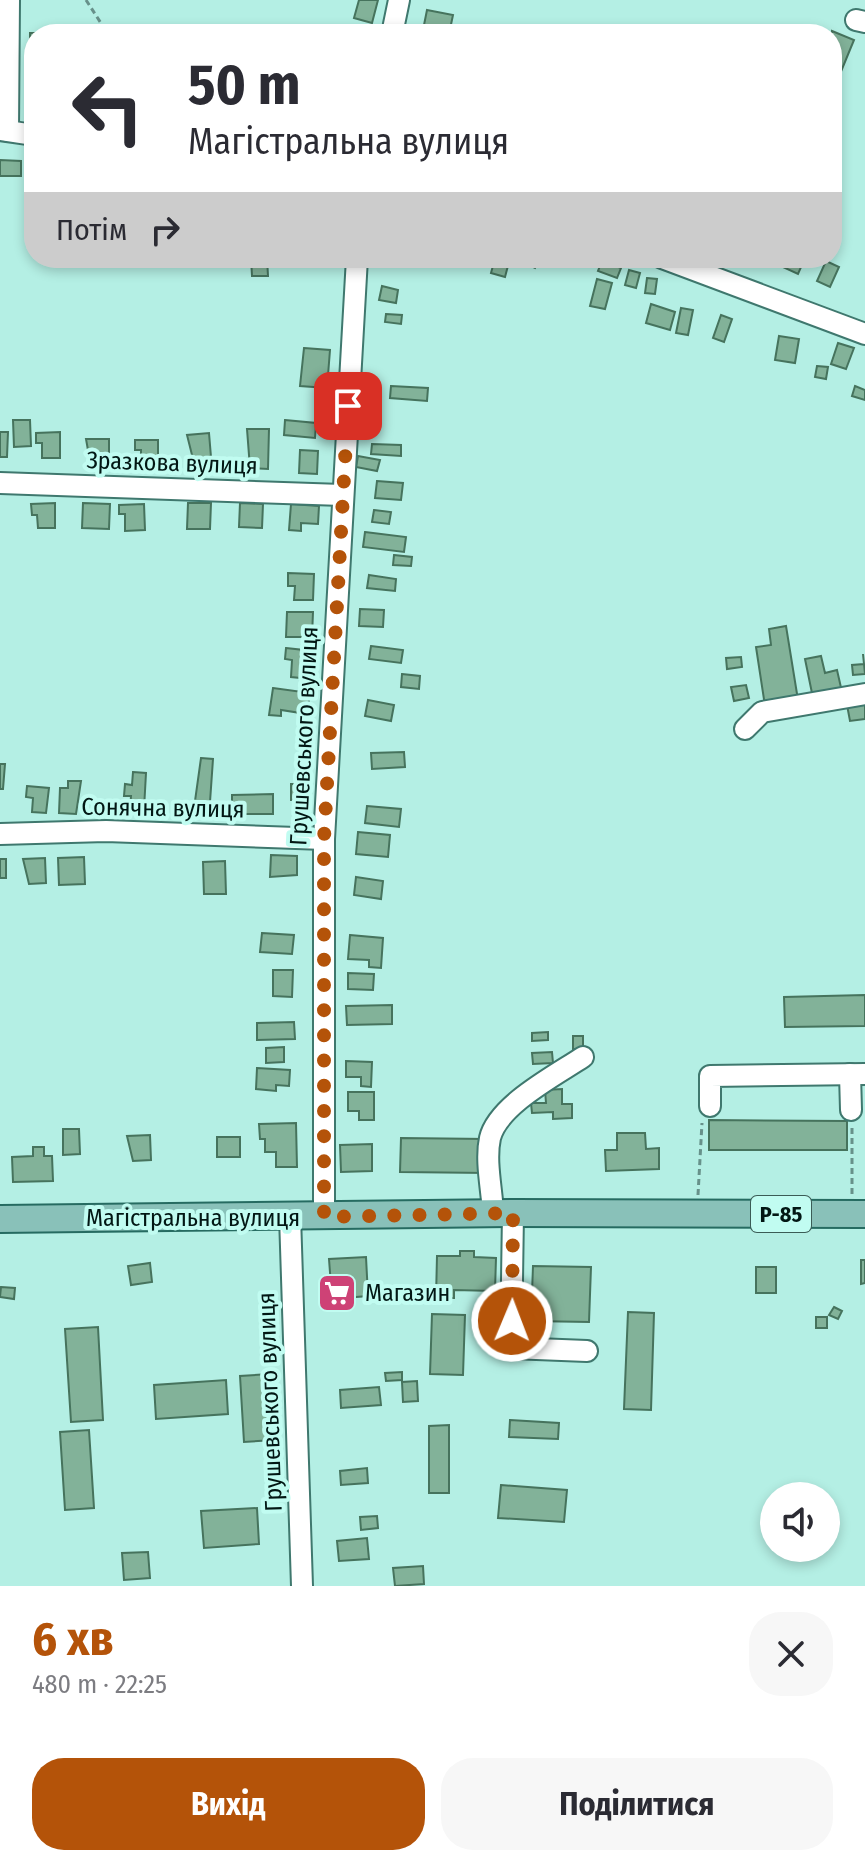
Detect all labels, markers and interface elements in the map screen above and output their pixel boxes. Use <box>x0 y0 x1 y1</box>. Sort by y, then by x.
text: 50 m <box>188 52 300 119</box>
icon: left <box>56 56 160 160</box>
text: Магістральна вулиця <box>188 120 509 164</box>
icon: right <box>143 208 187 252</box>
text: Потім <box>56 212 127 248</box>
pin <box>314 372 382 440</box>
icon: arrive <box>326 384 370 428</box>
street label: Зразкова вулиця <box>86 446 258 480</box>
street label: Грушевського вулиця <box>284 626 324 846</box>
street label: Сонячна вулиця <box>81 793 245 823</box>
road number: Р-85 <box>751 1196 811 1232</box>
street label: Магістральна вулиця <box>86 1204 300 1232</box>
supermarket icon: Магазин <box>316 1272 358 1314</box>
place label: Магазин <box>365 1279 450 1307</box>
position arrow <box>470 1279 554 1363</box>
street label: Грушевського вулиця <box>252 1292 288 1512</box>
map controls <box>760 1482 840 1562</box>
button: sound <box>760 1482 840 1562</box>
text: 6 хв <box>32 1610 114 1668</box>
button: close <box>749 1612 833 1696</box>
text: 480 m · 22:25 <box>32 1669 167 1700</box>
button: Вихід <box>32 1758 425 1850</box>
button: Поділитися <box>441 1758 833 1850</box>

